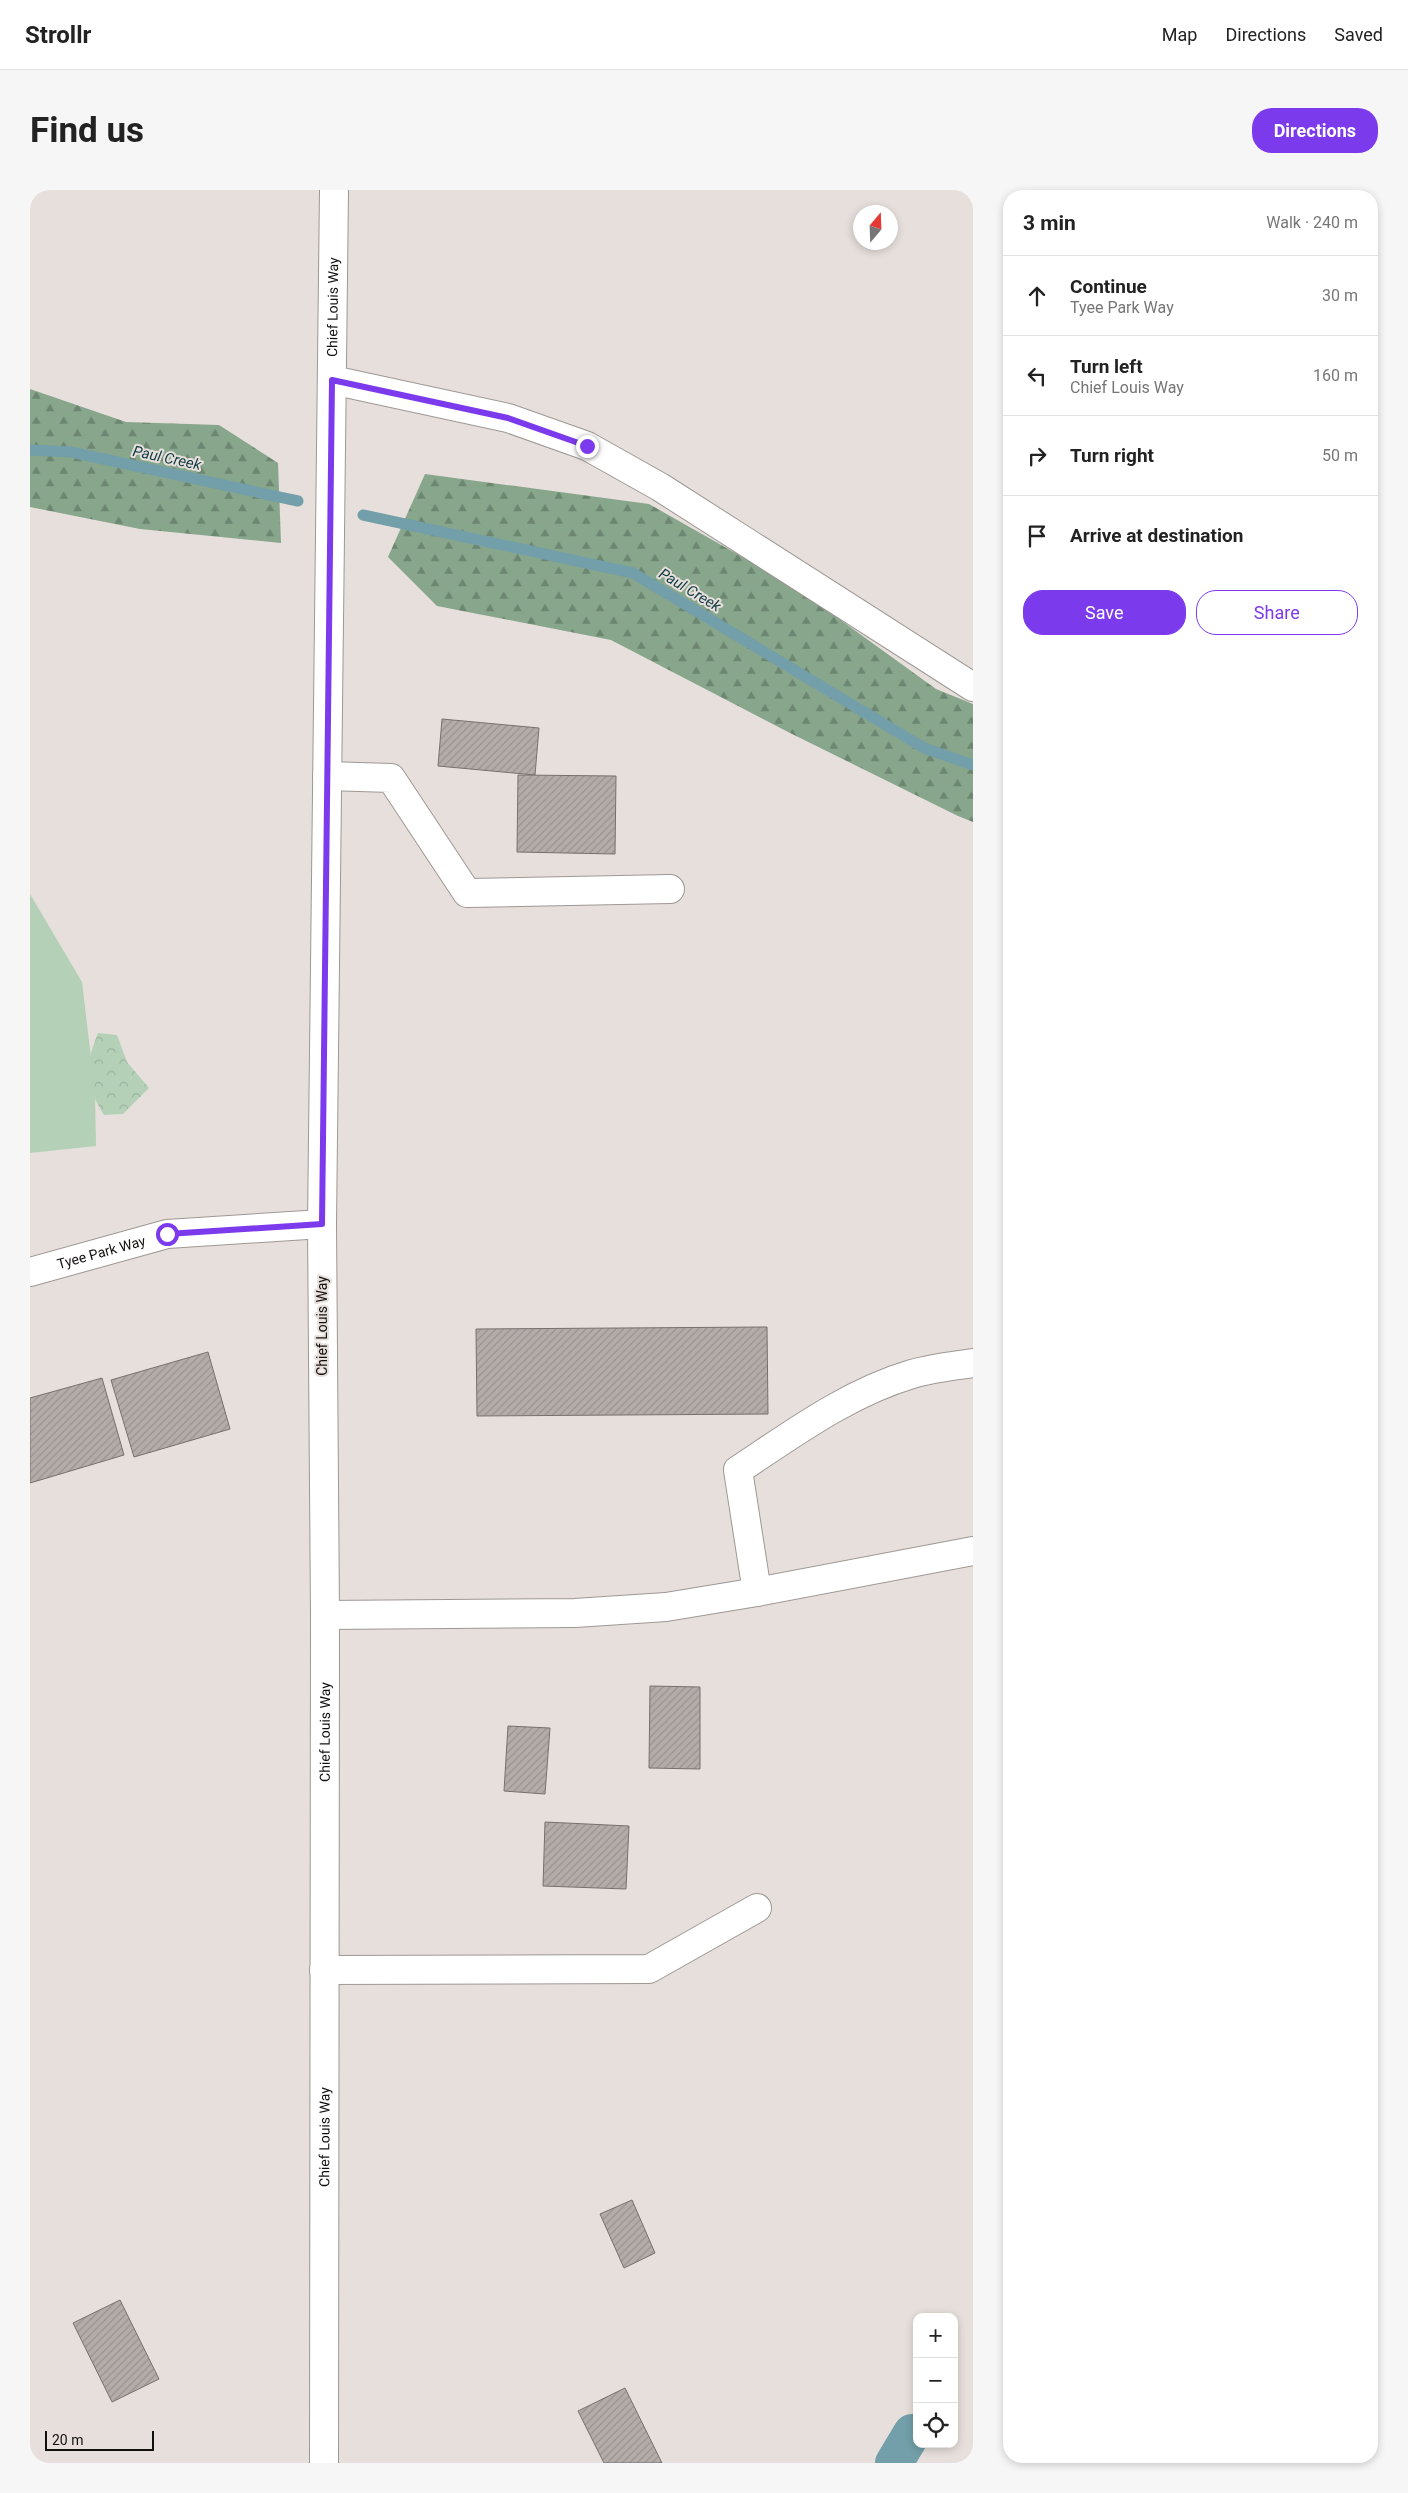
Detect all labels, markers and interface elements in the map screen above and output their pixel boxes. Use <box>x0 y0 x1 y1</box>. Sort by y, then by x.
text: Strollr <box>25 21 91 49</box>
text: Map <box>1162 24 1197 45</box>
text: Directions <box>1225 24 1306 45</box>
text: Saved <box>1334 24 1383 45</box>
button: Directions <box>1252 108 1378 153</box>
text: Find us <box>30 110 144 151</box>
north arrow <box>853 205 898 250</box>
text: 3 min <box>1023 211 1076 235</box>
text: Walk · 240 m <box>1266 213 1358 232</box>
street label: Chief Louis Way <box>324 257 341 357</box>
text: Continue <box>1070 275 1147 298</box>
icon: ahead <box>1023 282 1051 310</box>
text: 30 m <box>1322 286 1358 305</box>
text: Tyee Park Way <box>1070 298 1174 317</box>
text: Turn left <box>1070 355 1143 378</box>
icon: left <box>1023 362 1051 390</box>
text: 160 m <box>1313 366 1358 385</box>
text: Chief Louis Way <box>1070 378 1184 397</box>
route end <box>576 435 599 458</box>
water label: Paul Creek <box>131 442 203 474</box>
icon: right <box>1023 442 1051 470</box>
text: Turn right <box>1070 444 1154 467</box>
text: 50 m <box>1322 446 1358 465</box>
icon: arrive <box>1023 522 1051 550</box>
text: Arrive at destination <box>1070 524 1243 547</box>
water label: Paul Creek <box>656 564 725 616</box>
button: Save <box>1023 590 1186 635</box>
button: Share <box>1196 590 1358 635</box>
route start <box>156 1223 179 1246</box>
street label: Tyee Park Way <box>55 1232 148 1272</box>
street label: Chief Louis Way <box>314 1276 330 1376</box>
street label: Chief Louis Way <box>317 1682 333 1782</box>
street label: Chief Louis Way <box>316 2087 332 2187</box>
map controls <box>913 2313 958 2448</box>
button: + <box>913 2313 958 2358</box>
button: − <box>913 2358 958 2403</box>
button: locate <box>913 2403 958 2448</box>
scale bar <box>45 2428 154 2451</box>
text: 20 m <box>52 2432 84 2448</box>

